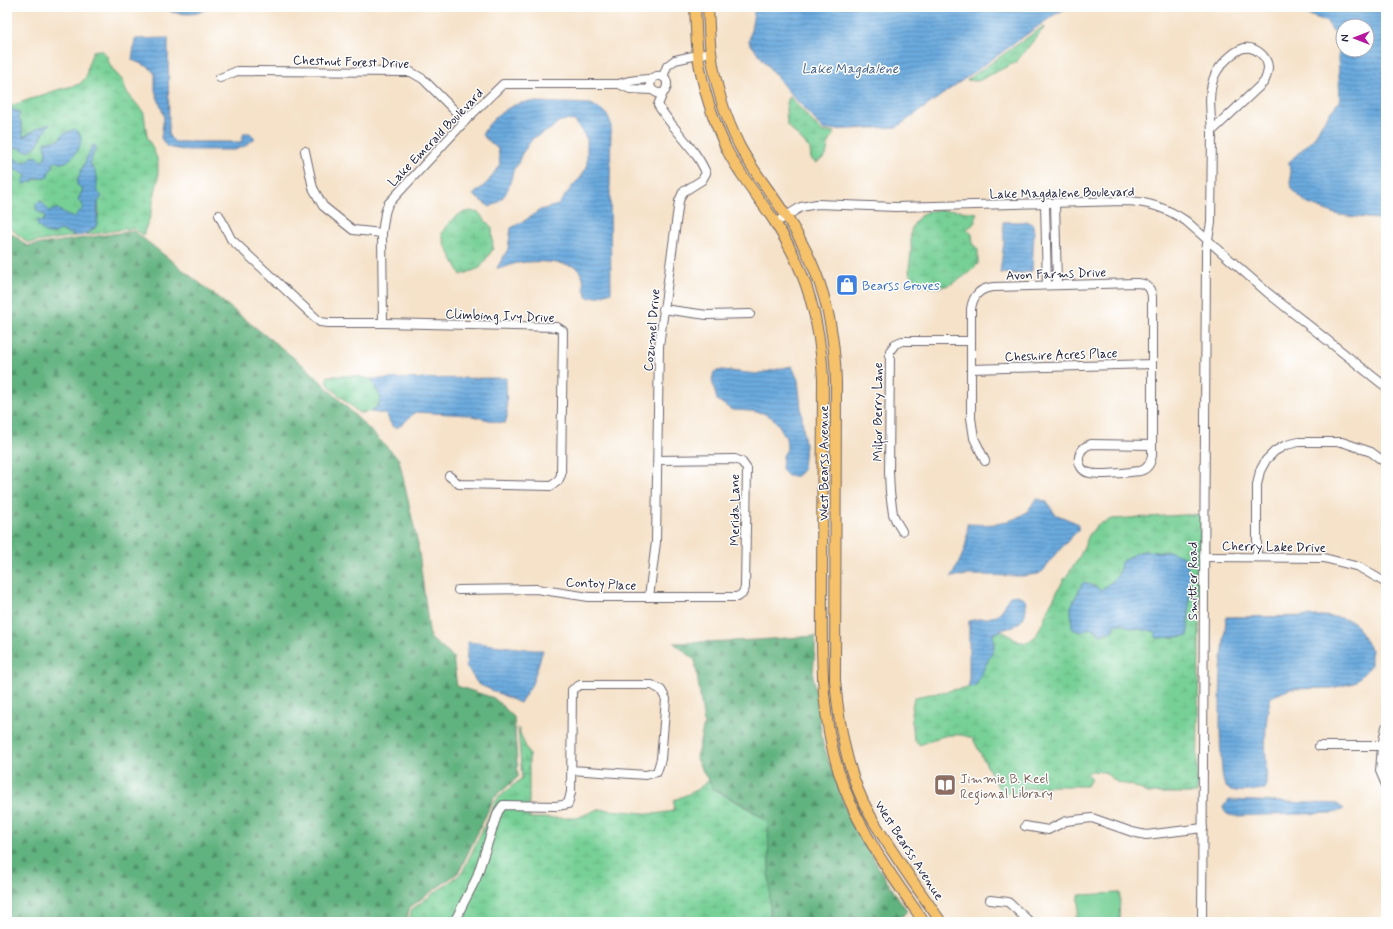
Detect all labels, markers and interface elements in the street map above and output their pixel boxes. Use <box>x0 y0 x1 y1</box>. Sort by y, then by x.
north arrow <box>1335 18 1375 58</box>
text: N <box>1339 34 1353 42</box>
street label: Chestnut Forest Drive <box>292 52 410 73</box>
water label: Lake Magdalene <box>801 60 899 79</box>
street label: Lake Emerald Boulevard <box>385 85 487 191</box>
street label: Lake Magdalene Boulevard <box>989 184 1135 203</box>
street label: Avon Farms Drive <box>1006 264 1107 285</box>
shop icon: Bearss Groves <box>834 272 860 298</box>
place label: Bearss Groves <box>862 278 940 295</box>
street label: Cozumel Drive <box>640 288 665 372</box>
street label: Climbing Ivy Drive <box>445 306 555 327</box>
street label: Cheshire Acres Place <box>1004 345 1118 366</box>
street label: Milfor Berry Lane <box>870 362 889 462</box>
street label: West Bearss Avenue <box>816 405 833 521</box>
street label: Merida Lane <box>727 474 744 546</box>
street label: Cherry Lake Drive <box>1222 538 1326 557</box>
street label: Smitter Road <box>1185 542 1202 620</box>
street label: Contoy Place <box>565 574 637 595</box>
place label: Jimmie B. Keel Regional Library <box>960 771 1053 805</box>
library icon: Jimmie B. Keel Regional Library <box>932 772 958 798</box>
street label: West Bearss Avenue <box>870 798 947 904</box>

